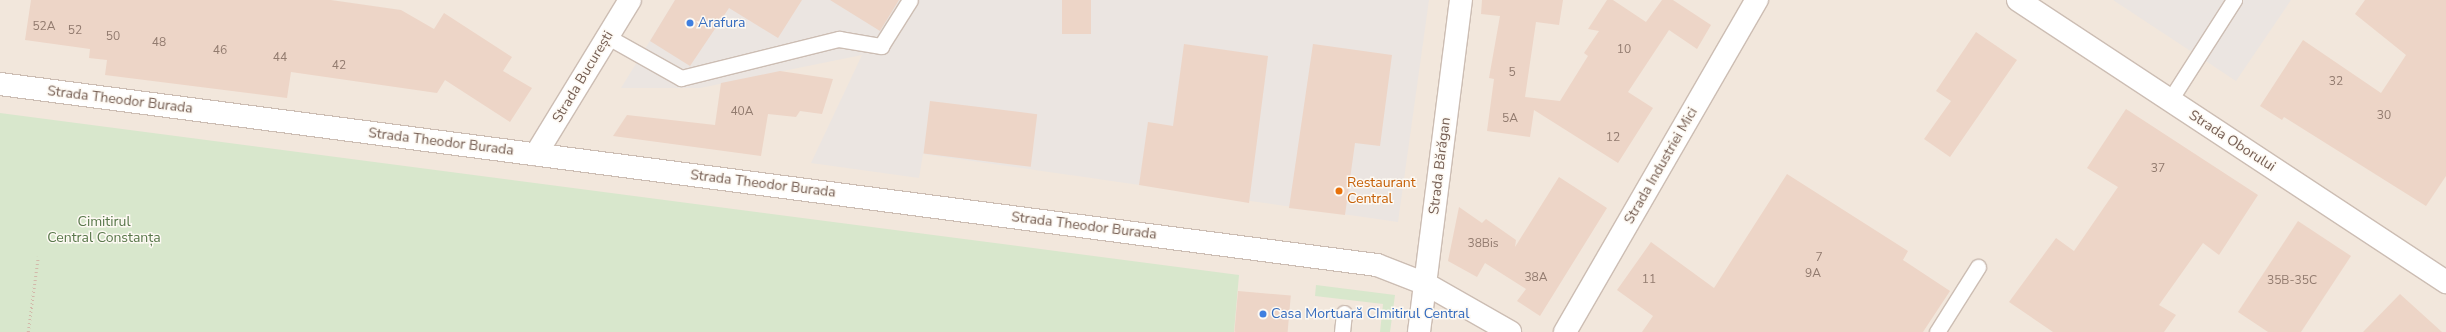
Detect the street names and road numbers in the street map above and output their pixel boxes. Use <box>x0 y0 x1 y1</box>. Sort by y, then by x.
street label: Strada București <box>549 28 617 126</box>
street label: Strada Theodor Burada <box>46 83 194 117</box>
street label: Strada Industriei Mici <box>1621 105 1701 227</box>
street label: Strada Oborului <box>2186 107 2278 175</box>
street label: Strada Bărăgan <box>1426 116 1454 216</box>
street label: Strada Theodor Burada <box>367 125 515 159</box>
street label: Strada Theodor Burada <box>689 167 837 201</box>
street label: Strada Theodor Burada <box>1010 209 1158 243</box>

